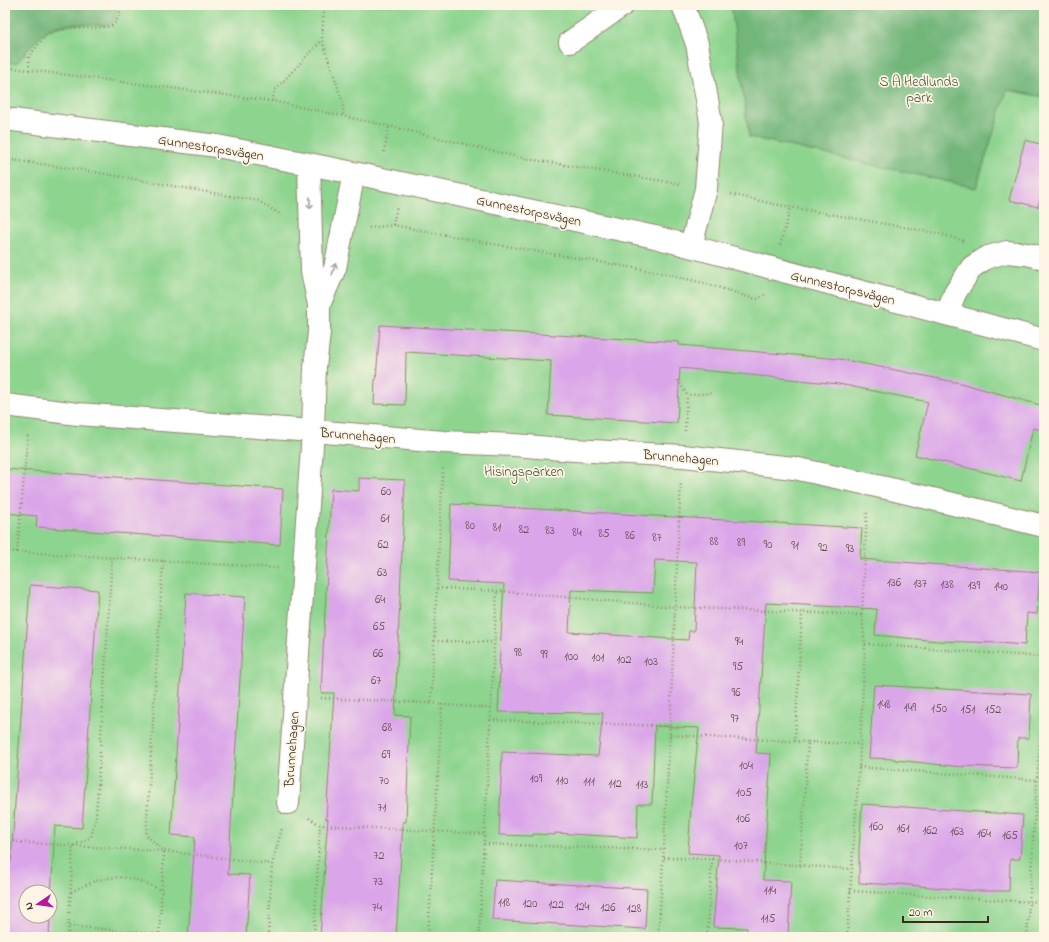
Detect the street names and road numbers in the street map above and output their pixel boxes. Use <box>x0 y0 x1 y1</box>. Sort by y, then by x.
street label: Gunnestorpsvägen <box>156 130 265 168</box>
street label: Gunnestorpsvägen <box>474 190 583 234</box>
street label: Gunnestorpsvägen <box>788 265 897 313</box>
street label: Brunnehagen <box>318 423 396 451</box>
street label: Brunnehagen <box>641 445 719 473</box>
street label: Brunnehagen <box>279 711 307 789</box>

